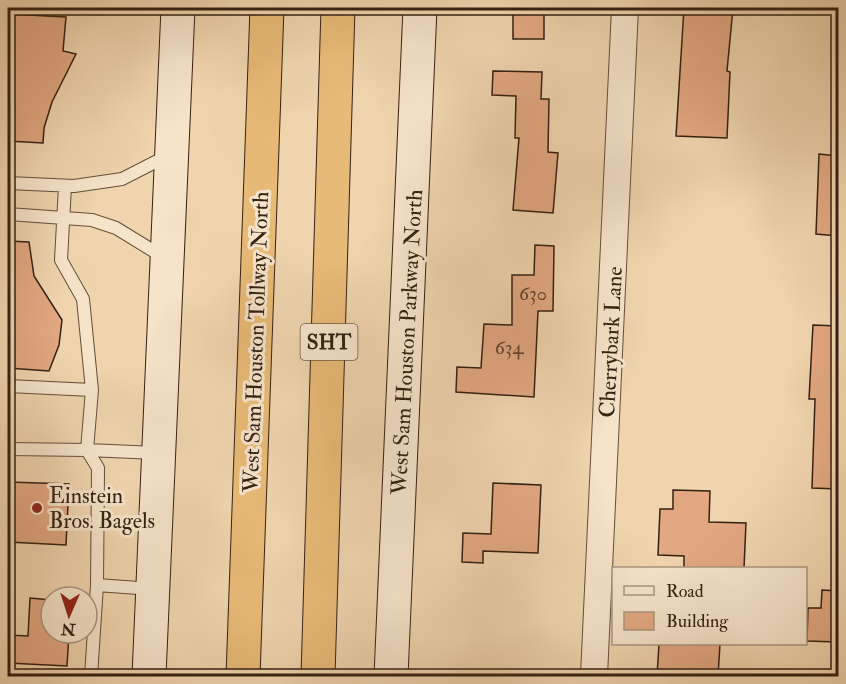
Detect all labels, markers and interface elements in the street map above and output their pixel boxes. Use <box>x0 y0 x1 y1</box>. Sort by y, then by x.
street label: West Sam Houston Parkway North <box>385 188 429 497</box>
street label: West Sam Houston Tollway North <box>237 191 275 494</box>
street label: Cherrybark Lane <box>593 266 629 418</box>
house number: 630 <box>519 281 547 306</box>
road number: SHT <box>300 324 358 360</box>
house number: 634 <box>495 335 524 360</box>
place label: Einstein Bros. Bagels <box>49 482 155 535</box>
marker: Einstein Bros. Bagels <box>30 501 44 515</box>
legend <box>612 567 807 645</box>
text: Road <box>666 580 704 603</box>
north arrow <box>39 585 99 645</box>
text: Building <box>666 610 729 633</box>
text: N <box>60 619 77 639</box>

